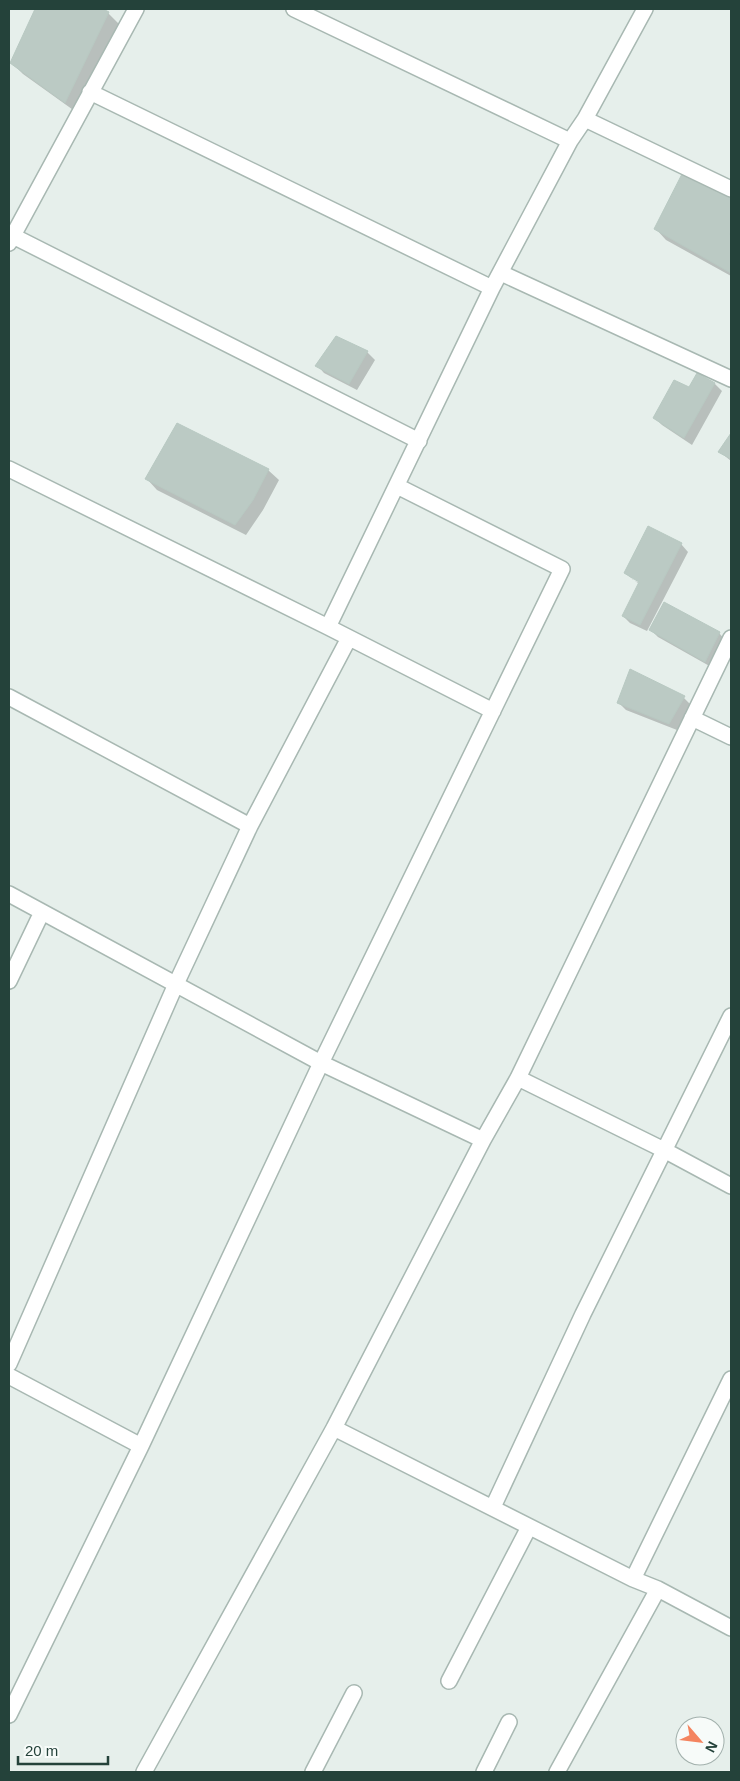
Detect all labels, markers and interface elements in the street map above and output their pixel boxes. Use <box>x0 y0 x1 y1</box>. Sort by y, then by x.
north arrow <box>675 1716 725 1766</box>
scale bar <box>18 1734 108 1766</box>
text: N <box>702 1739 721 1755</box>
text: 20 m <box>25 1742 58 1759</box>

